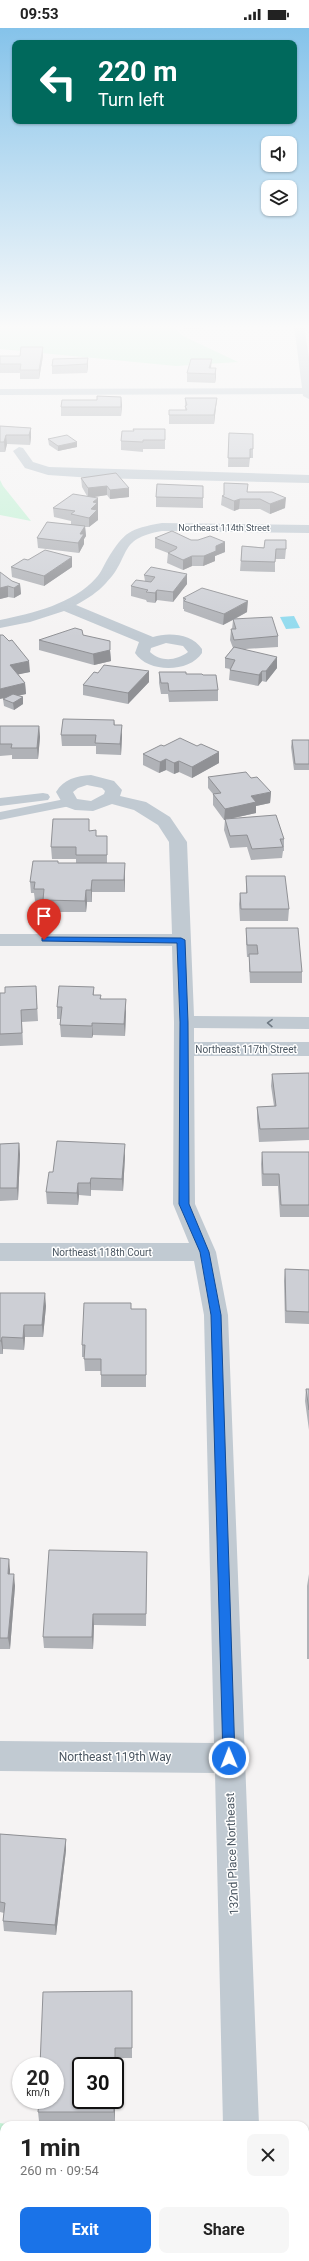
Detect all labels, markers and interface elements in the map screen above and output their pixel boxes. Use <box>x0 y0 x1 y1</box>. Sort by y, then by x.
text: 09:53 <box>20 5 59 23</box>
text: 220 m <box>98 55 177 88</box>
icon: left <box>32 56 84 108</box>
text: Turn left <box>98 89 164 110</box>
map controls <box>261 136 297 216</box>
button: sound <box>261 136 297 172</box>
button: layers <box>261 180 297 216</box>
street label: Northeast 114th Street <box>178 523 270 533</box>
pin <box>27 899 61 940</box>
icon: arrive <box>33 905 55 927</box>
one-way arrow <box>267 1019 273 1027</box>
street label: Northeast 117th Street <box>195 1044 297 1055</box>
street label: Northeast 118th Court <box>52 1247 152 1258</box>
position arrow <box>208 1737 250 1779</box>
street label: Northeast 119th Way <box>59 1750 172 1764</box>
street label: 132nd Place Northeast <box>223 1792 241 1915</box>
speed limit sign: 30 <box>72 2057 124 2109</box>
text: 20 <box>27 2066 49 2090</box>
text: km/h <box>26 2087 50 2098</box>
text: 1 min <box>20 2134 80 2162</box>
button: close <box>247 2134 289 2176</box>
text: 260 m · 09:54 <box>20 2163 99 2178</box>
button: Exit <box>20 2207 151 2253</box>
button: Share <box>159 2207 289 2253</box>

